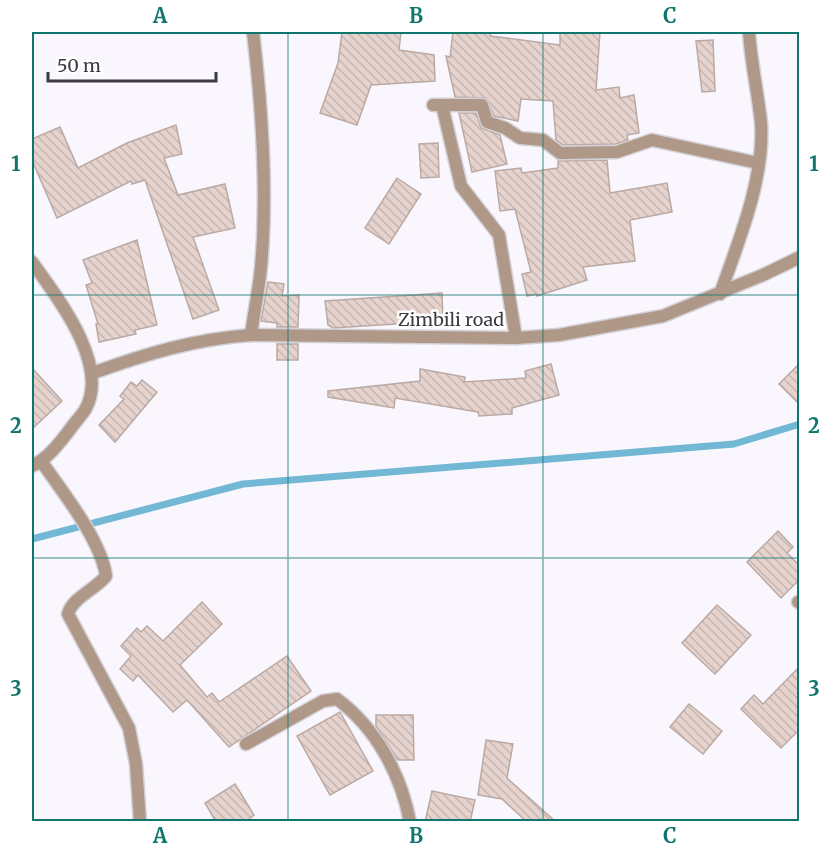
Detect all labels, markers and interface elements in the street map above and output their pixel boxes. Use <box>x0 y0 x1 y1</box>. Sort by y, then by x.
text: A <box>152 3 168 28</box>
text: B <box>409 3 423 28</box>
text: C <box>663 3 677 28</box>
scale bar <box>48 45 216 83</box>
text: 50 m <box>57 54 101 77</box>
text: 1 <box>11 151 21 176</box>
text: 1 <box>809 151 819 176</box>
street label: Zimbili road <box>398 308 504 331</box>
text: 2 <box>10 413 22 438</box>
text: 2 <box>808 413 820 438</box>
text: 3 <box>10 676 22 701</box>
text: 3 <box>808 676 820 701</box>
text: A <box>152 823 168 848</box>
text: B <box>409 823 423 848</box>
text: C <box>663 823 677 848</box>

